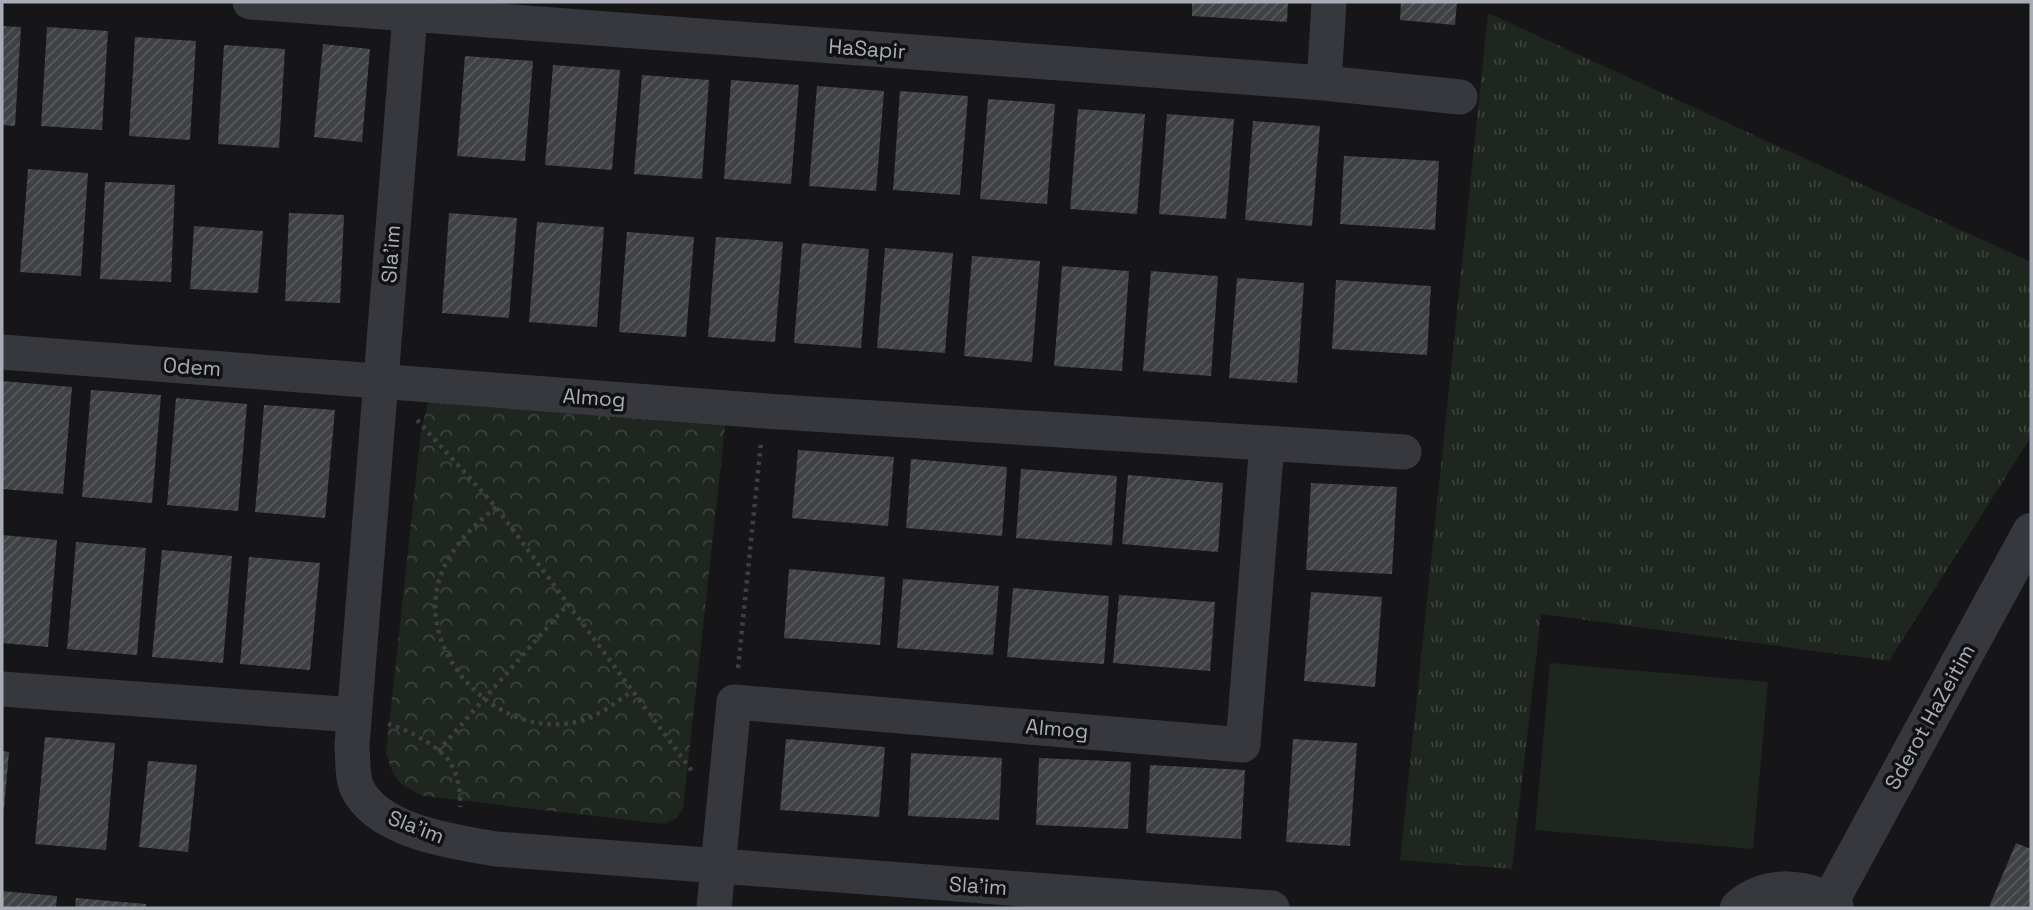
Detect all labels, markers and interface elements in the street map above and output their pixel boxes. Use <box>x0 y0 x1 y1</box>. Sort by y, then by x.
street label: HaSapir <box>827 32 907 65</box>
street label: Sla'im <box>375 224 406 284</box>
street label: Odem <box>162 351 222 382</box>
street label: Almog <box>562 382 626 413</box>
street label: Sderot HaZeitim <box>1878 639 1981 794</box>
street label: Almog <box>1025 712 1090 745</box>
street label: Sla'im <box>384 804 448 850</box>
street label: Sla'im <box>948 870 1008 901</box>

